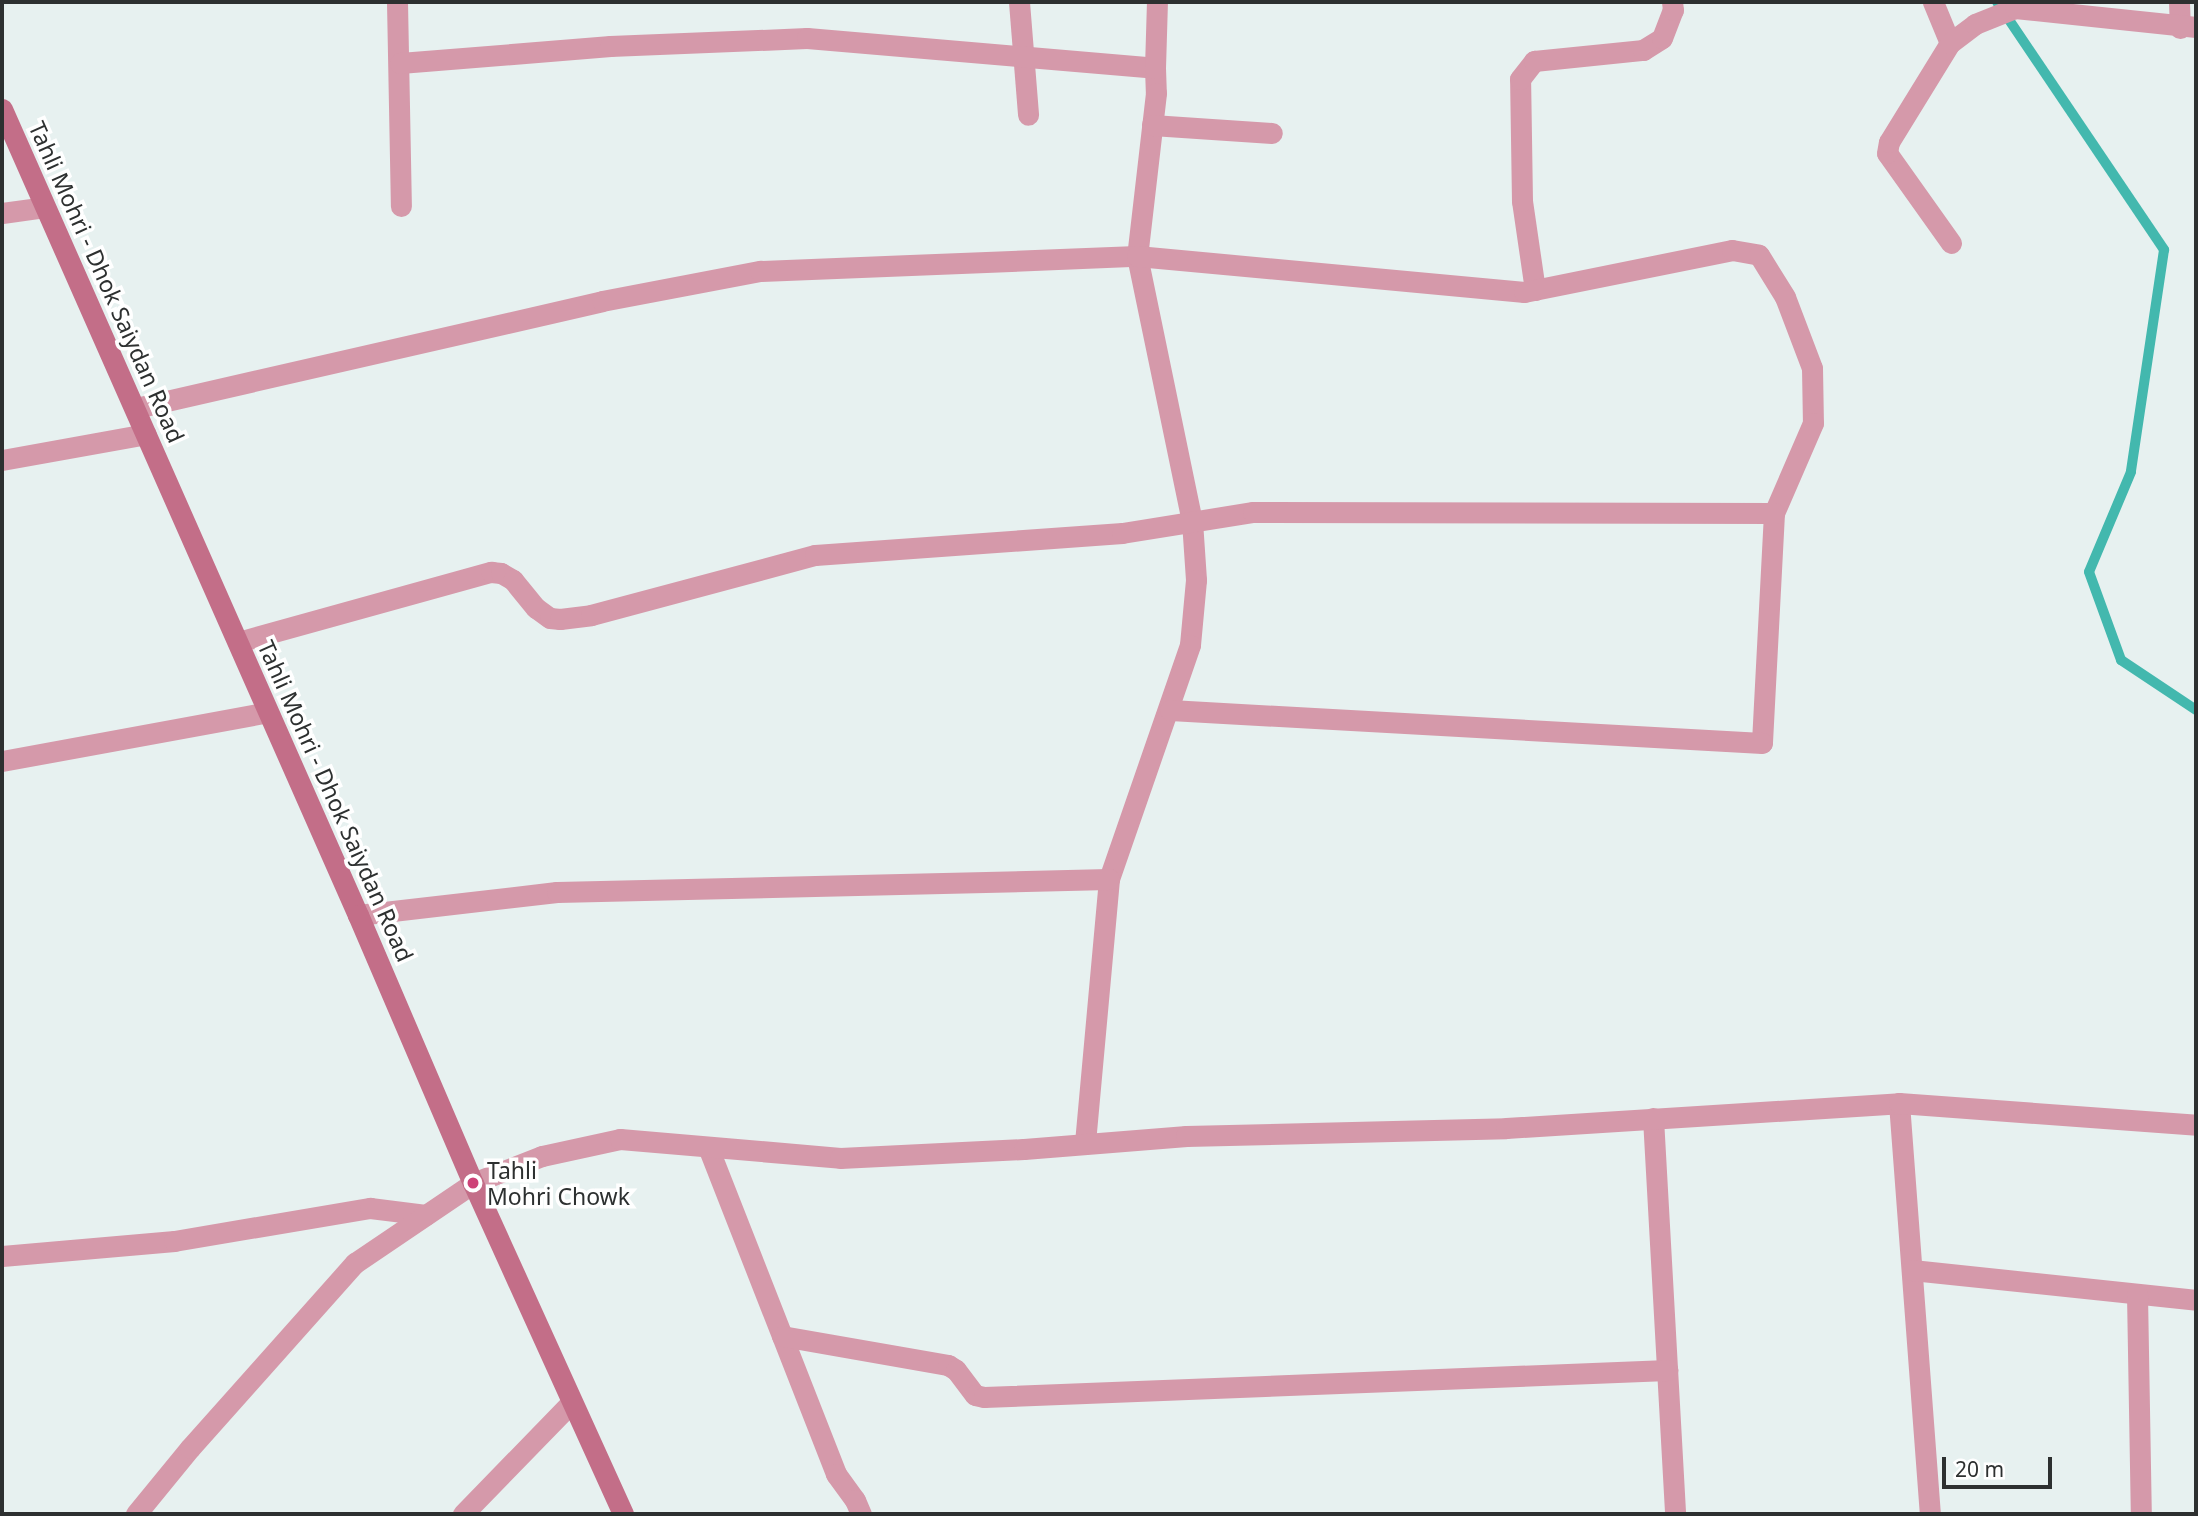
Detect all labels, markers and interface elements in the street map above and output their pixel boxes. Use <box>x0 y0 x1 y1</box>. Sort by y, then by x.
street label: Tahli Mohri - Dhok Saiydan Road <box>24 117 190 447</box>
street label: Tahli Mohri - Dhok Saiydan Road <box>253 636 419 966</box>
place label: Tahli Mohri Chowk <box>487 1156 630 1210</box>
marker: Tahli Mohri Chowk <box>465 1175 481 1191</box>
scale bar <box>1946 1442 2056 1486</box>
text: 20 m <box>1955 1455 2004 1483</box>

